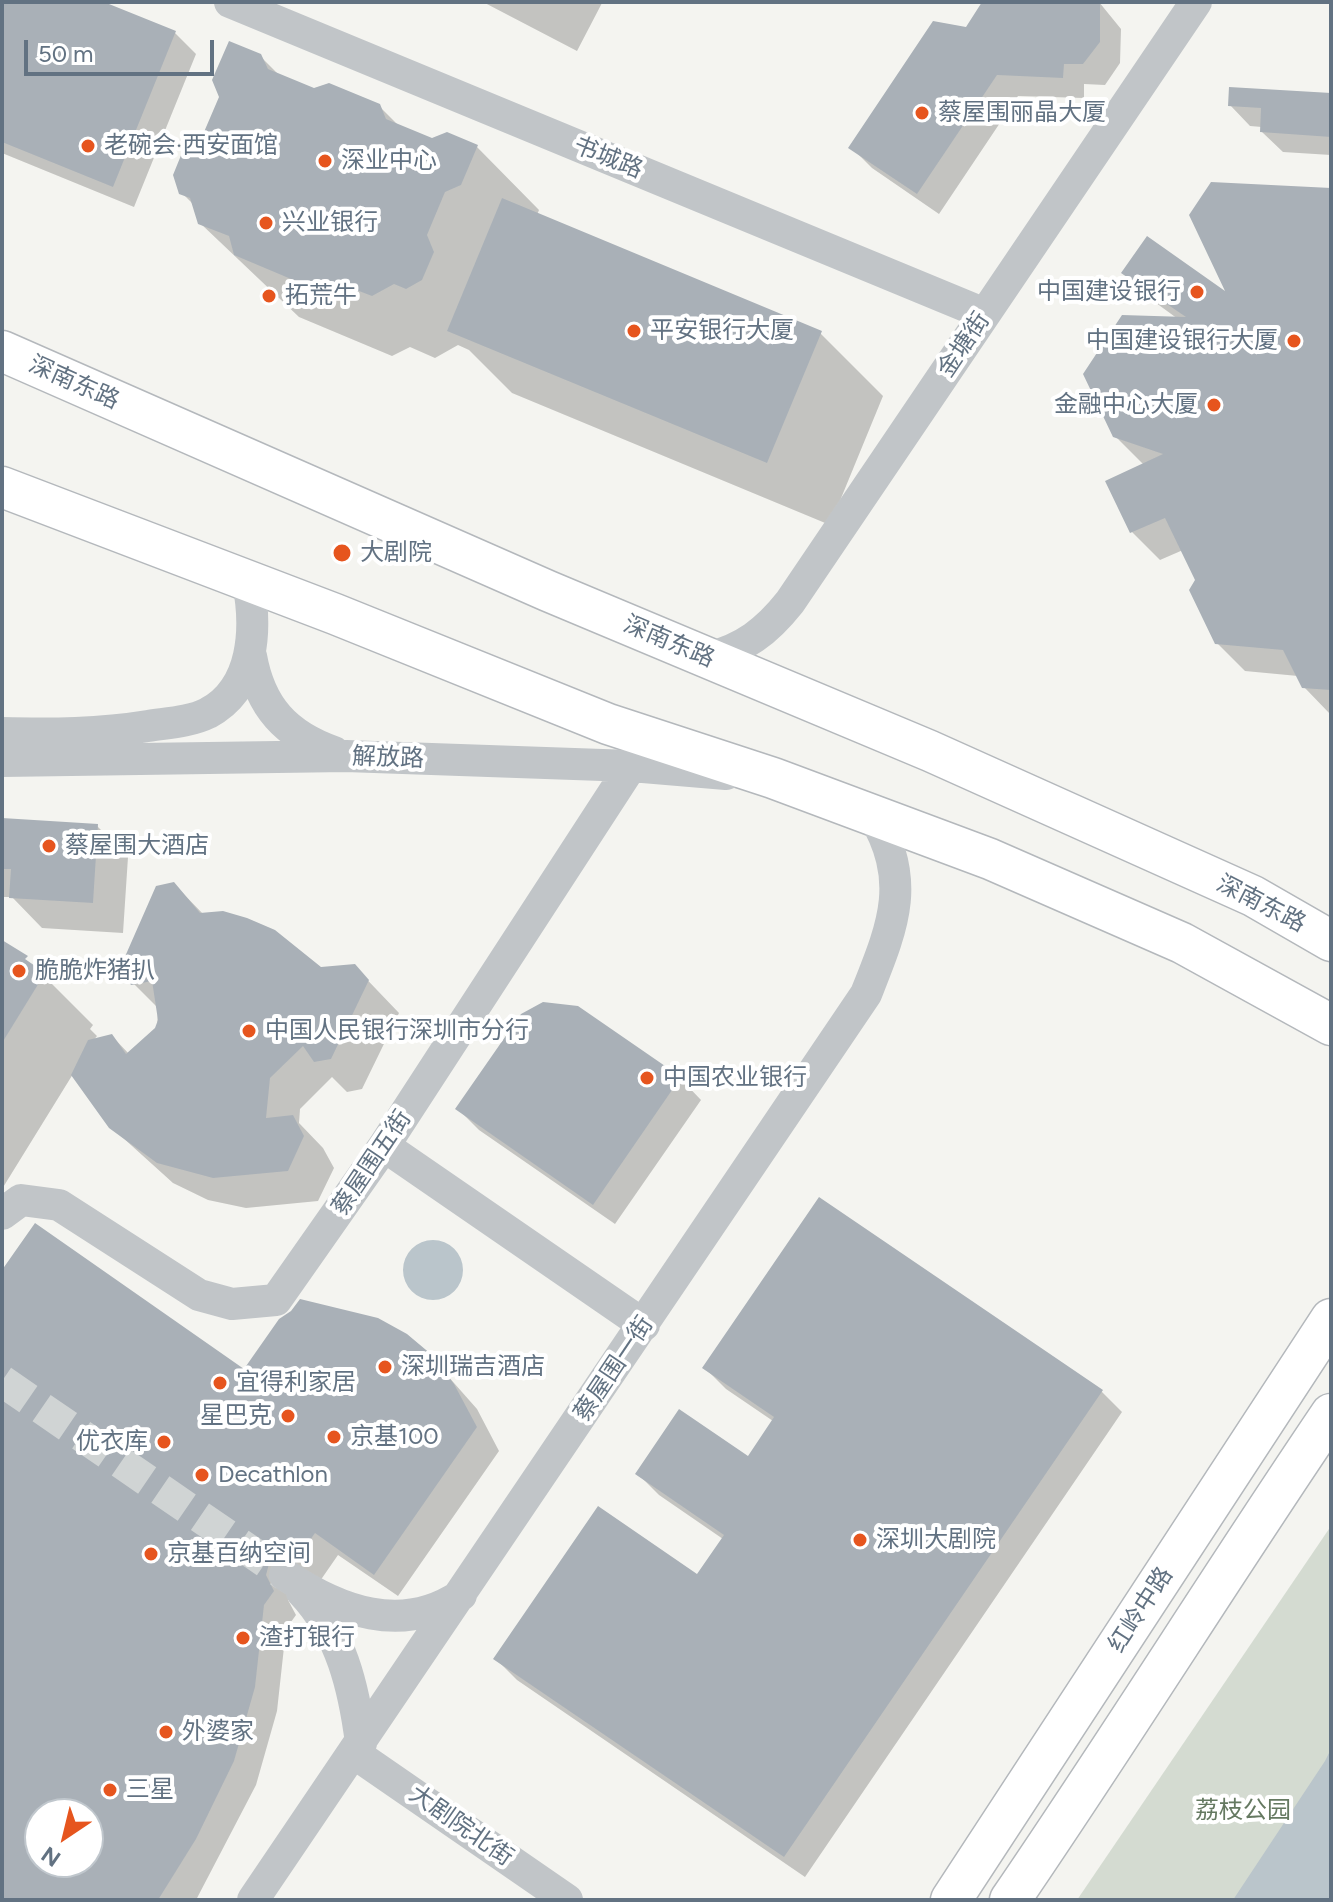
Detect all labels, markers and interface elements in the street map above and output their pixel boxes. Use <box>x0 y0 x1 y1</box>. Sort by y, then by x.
scale bar <box>28 24 218 74</box>
text: 50 m <box>38 39 94 68</box>
place label: 蔡屋围丽晶大厦 <box>938 99 1106 127</box>
marker: 蔡屋围丽晶大厦 <box>913 104 931 122</box>
street label: 书城路 <box>569 131 647 185</box>
place label: 老碗会·西安面馆 <box>104 132 278 160</box>
marker: 老碗会·西安面馆 <box>79 137 97 155</box>
place label: 深业中心 <box>341 147 437 175</box>
marker: 深业中心 <box>316 152 334 170</box>
place label: 兴业银行 <box>282 209 378 237</box>
marker: 兴业银行 <box>257 214 275 232</box>
place label: 中国建设银行 <box>1037 278 1181 306</box>
place label: 拓荒牛 <box>285 282 357 310</box>
marker: 中国建设银行 <box>1188 283 1206 301</box>
marker: 拓荒牛 <box>260 287 278 305</box>
street label: 金塘街 <box>932 307 996 383</box>
place label: 平安银行大厦 <box>650 317 794 345</box>
marker: 平安银行大厦 <box>625 322 643 340</box>
place label: 中国建设银行大厦 <box>1086 327 1278 355</box>
marker: 中国建设银行大厦 <box>1285 332 1303 350</box>
street label: 深南东路 <box>24 350 124 416</box>
place label: 金融中心大厦 <box>1054 391 1198 419</box>
marker: 金融中心大厦 <box>1205 396 1223 414</box>
place label: 大剧院 <box>360 539 432 567</box>
marker: 大剧院 <box>331 542 353 564</box>
street label: 深南东路 <box>619 610 719 674</box>
street label: 解放路 <box>352 742 424 774</box>
place label: 蔡屋围大酒店 <box>65 832 209 860</box>
marker: 蔡屋围大酒店 <box>40 837 58 855</box>
street label: 深南东路 <box>1212 869 1310 939</box>
place label: 脆脆炸猪扒 <box>35 957 155 985</box>
marker: 脆脆炸猪扒 <box>10 962 28 980</box>
place label: 中国人民银行深圳市分行 <box>265 1017 529 1045</box>
marker: 中国人民银行深圳市分行 <box>240 1022 258 1040</box>
place label: 中国农业银行 <box>663 1064 807 1092</box>
marker: 中国农业银行 <box>638 1069 656 1087</box>
street label: 蔡屋围五街 <box>327 1105 417 1221</box>
street label: 蔡屋围一街 <box>569 1311 659 1427</box>
place label: 深圳瑞吉酒店 <box>401 1353 545 1381</box>
marker: 深圳瑞吉酒店 <box>376 1358 394 1376</box>
place label: 宜得利家居 <box>236 1369 356 1397</box>
marker: 宜得利家居 <box>211 1374 229 1392</box>
place label: 星巴克 <box>200 1402 272 1430</box>
marker: 星巴克 <box>279 1407 297 1425</box>
place label: 京基100 <box>350 1423 439 1451</box>
place label: 优衣库 <box>76 1428 148 1456</box>
marker: 京基100 <box>325 1428 343 1446</box>
marker: 优衣库 <box>155 1433 173 1451</box>
place label: Decathlon <box>218 1461 328 1489</box>
marker: Decathlon <box>193 1466 211 1484</box>
place label: 深圳大剧院 <box>876 1526 996 1554</box>
marker: 深圳大剧院 <box>851 1531 869 1549</box>
place label: 京基百纳空间 <box>167 1540 311 1568</box>
marker: 京基百纳空间 <box>142 1545 160 1563</box>
street label: 红岭中路 <box>1103 1562 1179 1658</box>
place label: 渣打银行 <box>259 1624 355 1652</box>
marker: 渣打银行 <box>234 1629 252 1647</box>
place label: 外婆家 <box>182 1718 254 1746</box>
marker: 外婆家 <box>157 1723 175 1741</box>
place label: 三星 <box>126 1776 174 1804</box>
street label: 大剧院北街 <box>404 1780 518 1872</box>
marker: 三星 <box>101 1781 119 1799</box>
park label: 荔枝公园 <box>1195 1797 1291 1825</box>
north arrow <box>24 1798 104 1878</box>
text: N <box>36 1840 66 1872</box>

